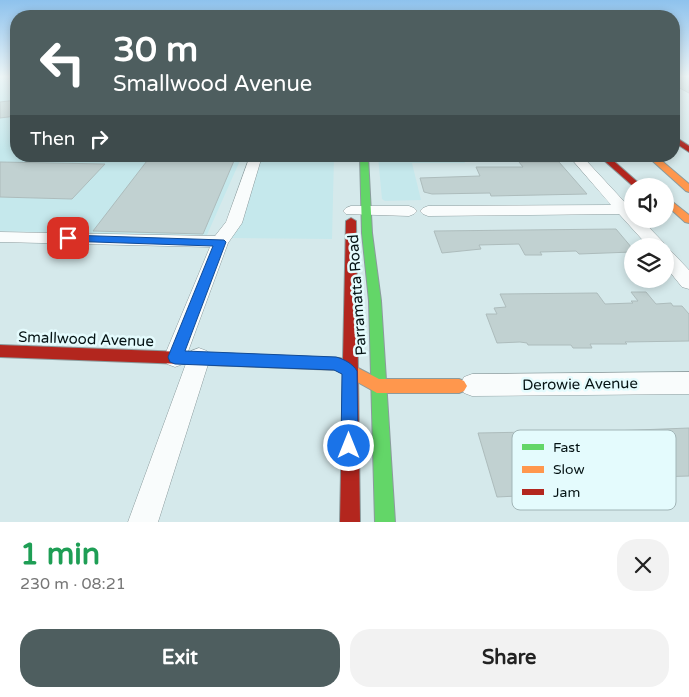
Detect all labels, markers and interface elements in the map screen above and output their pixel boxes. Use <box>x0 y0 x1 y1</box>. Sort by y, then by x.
text: 30 m <box>113 29 198 71</box>
icon: left <box>30 30 95 95</box>
text: Smallwood Avenue <box>113 71 312 97</box>
icon: right <box>85 125 113 153</box>
text: Then <box>30 128 75 150</box>
map controls <box>624 178 674 288</box>
button: sound <box>624 178 674 228</box>
pin <box>47 217 89 259</box>
icon: arrive <box>54 224 82 252</box>
street label: Parramatta Road <box>344 234 370 356</box>
button: layers <box>624 238 674 288</box>
street label: Smallwood Avenue <box>18 328 154 350</box>
street label: Derowie Avenue <box>522 374 638 394</box>
position arrow <box>322 419 374 471</box>
legend <box>512 430 676 510</box>
text: Fast <box>553 439 581 456</box>
text: Slow <box>553 461 585 478</box>
text: Jam <box>553 484 580 501</box>
text: 1 min <box>20 536 100 573</box>
button: close <box>617 539 669 591</box>
text: 230 m · 08:21 <box>20 574 126 594</box>
button: Exit <box>20 629 340 687</box>
button: Share <box>350 629 669 687</box>

